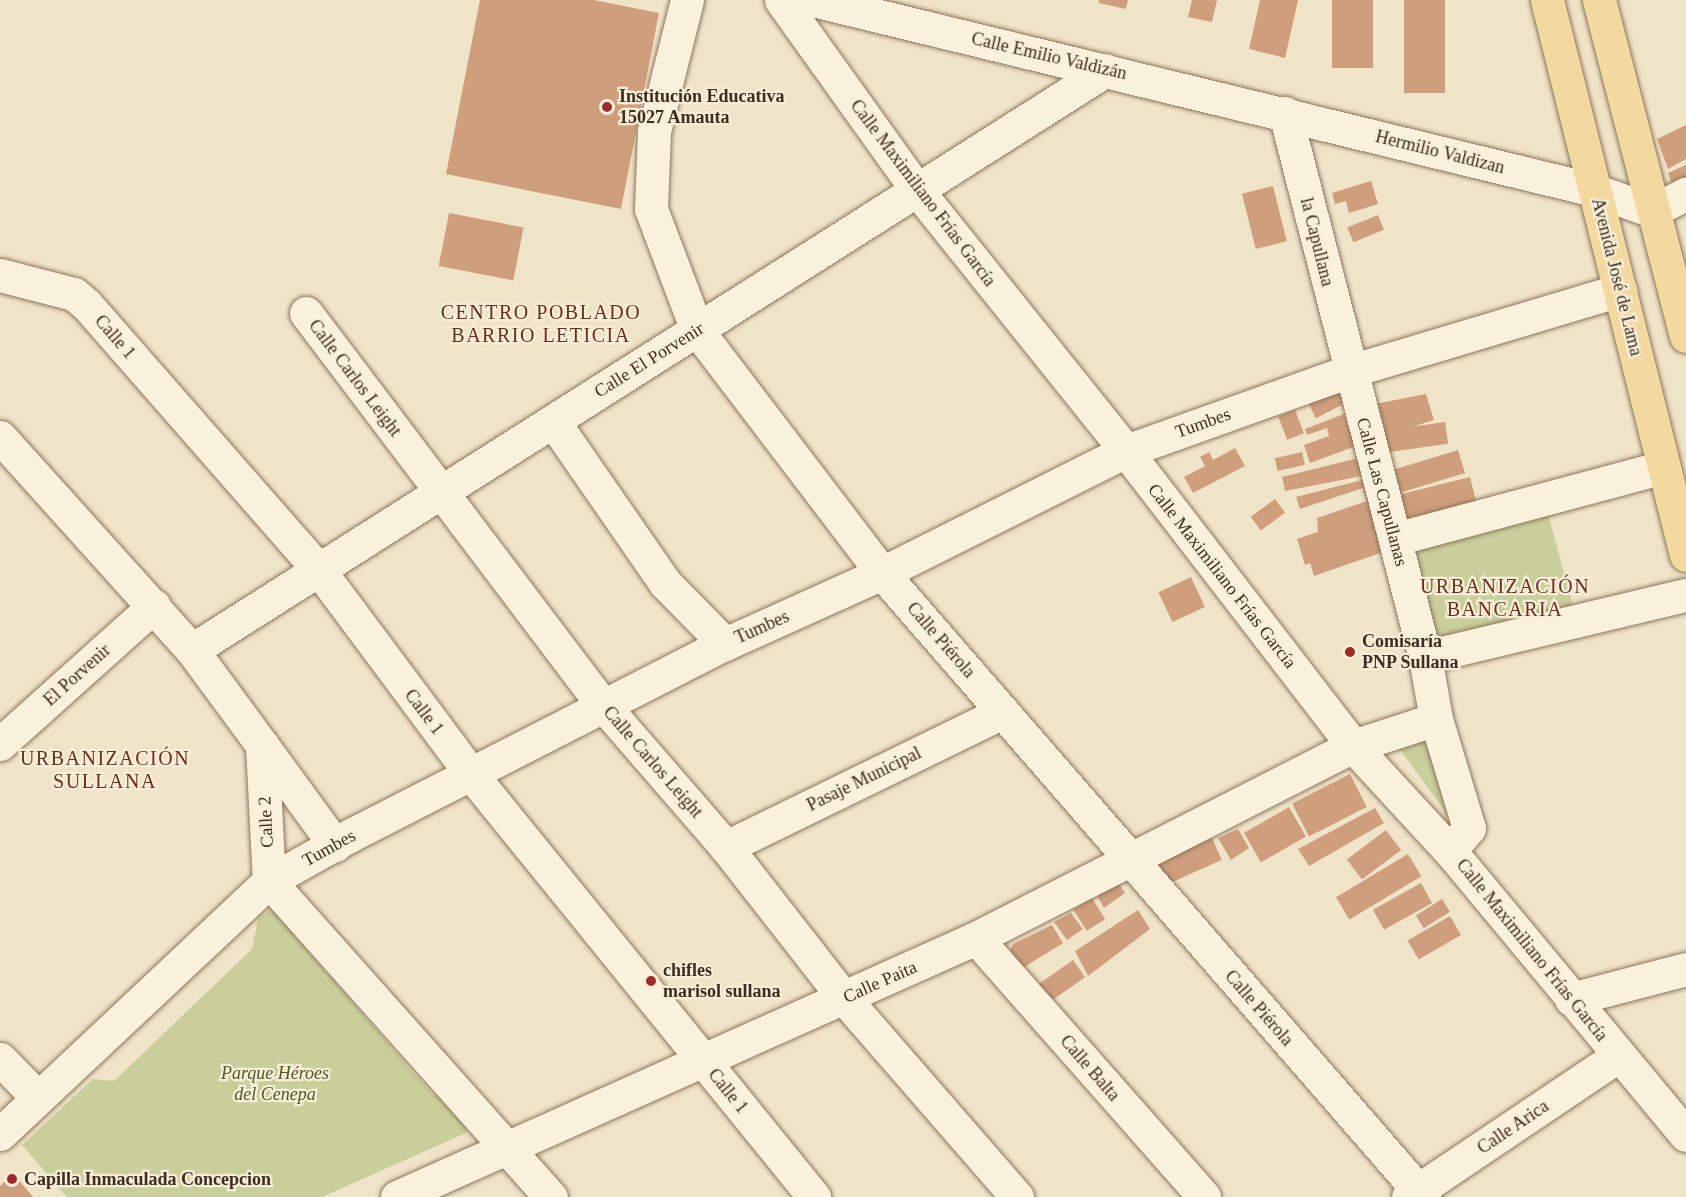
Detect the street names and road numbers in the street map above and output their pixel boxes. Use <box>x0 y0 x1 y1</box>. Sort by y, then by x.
street label: Calle Emilio Valdizán <box>969 28 1129 84</box>
street label: Calle Maximiliano Frías García <box>846 95 1000 291</box>
street label: Hermilio Valdizan <box>1373 125 1507 179</box>
street label: la Capullana <box>1296 195 1338 289</box>
street label: Avenida José de Lama <box>1587 196 1647 358</box>
street label: Calle 1 <box>90 310 140 364</box>
street label: Calle Carlos Leight <box>304 315 406 441</box>
street label: Calle El Porvenir <box>590 318 708 402</box>
street label: Tumbes <box>1172 403 1234 443</box>
street label: Calle Las Capullanas <box>1352 415 1412 569</box>
street label: Calle Maximiliano Frías García <box>1143 479 1301 673</box>
street label: Calle Piérola <box>902 598 980 682</box>
street label: Tumbes <box>731 605 793 649</box>
street label: El Porvenir <box>39 639 115 711</box>
street label: Calle 1 <box>400 685 448 739</box>
street label: Calle Carlos Leight <box>599 702 707 822</box>
street label: Pasaje Municipal <box>803 742 925 816</box>
street label: Calle 2 <box>254 796 278 848</box>
street label: Tumbes <box>299 825 359 871</box>
street label: Calle Maximiliano Frías García <box>1452 854 1612 1046</box>
street label: Calle Paita <box>840 956 920 1008</box>
street label: Calle Piérola <box>1220 966 1298 1050</box>
street label: Calle Balta <box>1055 1031 1125 1105</box>
street label: Calle 1 <box>703 1064 753 1118</box>
street label: Calle Arica <box>1473 1095 1553 1159</box>

